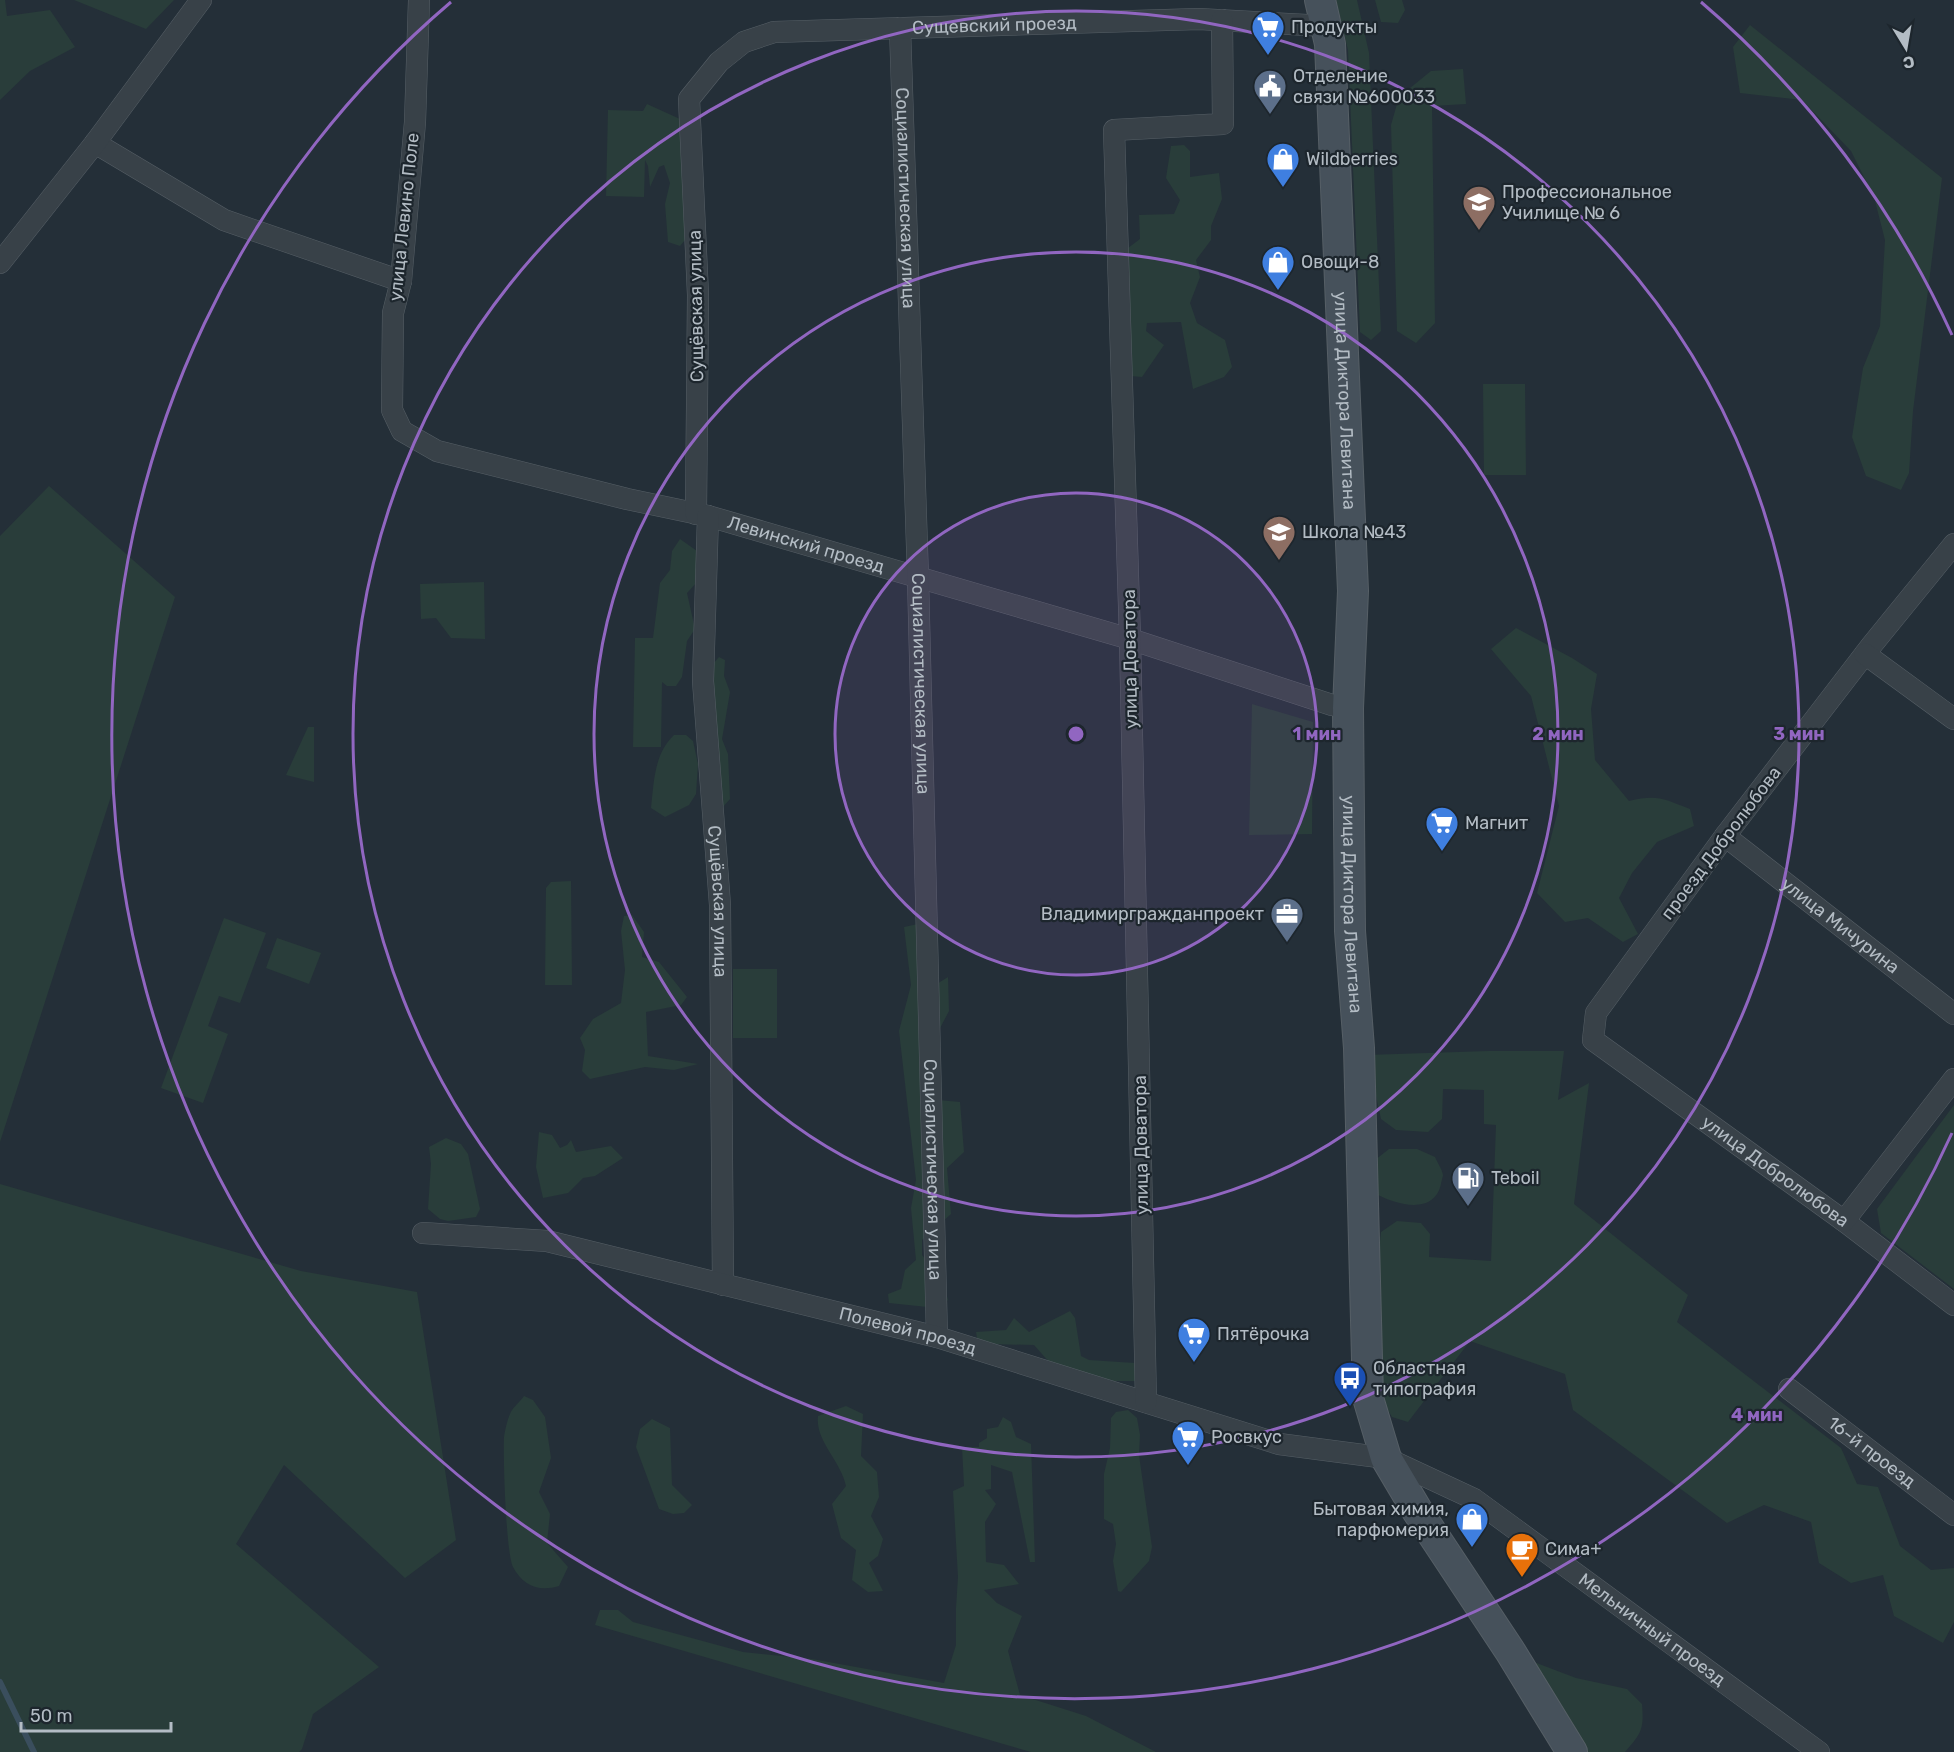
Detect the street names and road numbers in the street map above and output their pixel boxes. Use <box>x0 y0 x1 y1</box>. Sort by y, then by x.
street label: Сущевский проезд <box>912 12 1077 39</box>
street label: Социалистическая улица <box>891 87 920 309</box>
street label: улица Левино Поле <box>384 132 424 302</box>
street label: Сущёвская улица <box>684 230 708 382</box>
street label: улица Диктора Левитана <box>1329 291 1361 510</box>
street label: Левинский проезд <box>725 511 887 578</box>
street label: Социалистическая улица <box>907 573 934 795</box>
street label: улица Доватора <box>1118 589 1142 729</box>
street label: проезд Добролюбова <box>1656 762 1786 924</box>
street label: улица Диктора Левитана <box>1338 795 1367 1014</box>
street label: Сущёвская улица <box>703 825 732 977</box>
street label: улица Мичурина <box>1777 873 1904 978</box>
street label: Социалистическая улица <box>919 1059 947 1281</box>
street label: улица Доватора <box>1129 1075 1153 1215</box>
street label: улица Добролюбова <box>1697 1111 1853 1232</box>
street label: Полевой проезд <box>837 1302 979 1360</box>
street label: 16-й проезд <box>1823 1412 1920 1493</box>
street label: Мельничный проезд <box>1574 1568 1730 1691</box>

